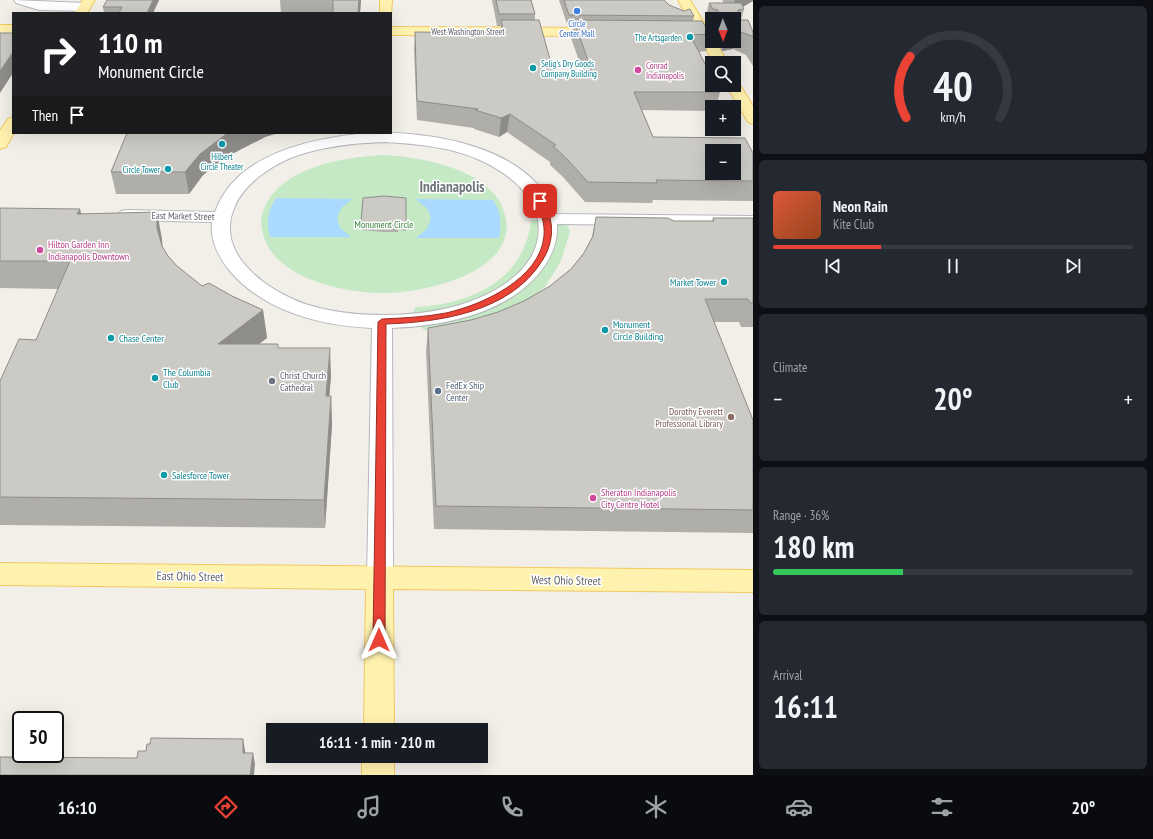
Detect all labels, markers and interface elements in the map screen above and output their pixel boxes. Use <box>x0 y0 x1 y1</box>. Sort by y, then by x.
marker: Circle Center Mall <box>572 6 582 16</box>
north arrow <box>705 12 741 48</box>
map controls <box>705 12 741 180</box>
place label: Circle Center Mall <box>559 18 596 39</box>
text: 110 m <box>98 24 162 61</box>
street label: West Washington Street <box>431 26 505 37</box>
icon: right <box>32 28 84 80</box>
place label: The Artsgarden <box>635 32 682 43</box>
marker: The Artsgarden <box>685 32 695 42</box>
button: search <box>705 56 741 92</box>
place label: Selig's Dry Goods Company Building <box>541 58 597 79</box>
text: 40 <box>933 59 973 112</box>
text: Monument Circle <box>98 60 204 83</box>
place label: Conrad Indianapolis <box>646 60 684 81</box>
marker: Selig's Dry Goods Company Building <box>528 63 538 73</box>
marker: Conrad Indianapolis <box>633 65 643 75</box>
button: + <box>705 100 741 136</box>
icon: arrive <box>66 104 88 126</box>
text: Then <box>32 106 58 125</box>
text: km/h <box>940 106 966 125</box>
marker: Hilbert Circle Theater <box>217 139 227 149</box>
button: − <box>705 144 741 180</box>
place label: Hilbert Circle Theater <box>200 151 244 172</box>
place label: Circle Tower <box>122 164 161 175</box>
marker: Circle Tower <box>163 164 173 174</box>
district label: Indianapolis <box>419 177 485 196</box>
pin <box>523 184 557 218</box>
icon: arrive <box>529 190 551 212</box>
text: Neon Rain <box>833 197 888 216</box>
street label: East Market Street <box>151 209 215 223</box>
text: Kite Club <box>833 216 874 233</box>
park label: Monument Circle <box>355 218 413 231</box>
place label: Hilton Garden Inn Indianapolis Downtown <box>48 238 129 263</box>
marker: Hilton Garden Inn Indianapolis Downtown <box>35 245 45 255</box>
icon: previous <box>822 255 844 277</box>
icon: pause <box>942 255 964 277</box>
icon: next <box>1062 255 1084 277</box>
place label: Market Tower <box>670 276 716 289</box>
marker: Market Tower <box>719 277 729 287</box>
place label: Monument Circle Building <box>613 318 663 343</box>
marker: Monument Circle Building <box>600 325 610 335</box>
place label: Chase Center <box>119 332 164 345</box>
marker: Chase Center <box>106 333 116 343</box>
text: Climate <box>773 359 807 376</box>
place label: The Columbia Club <box>163 366 210 391</box>
place label: Christ Church Cathedral <box>280 369 326 394</box>
marker: The Columbia Club <box>150 373 160 383</box>
marker: Christ Church Cathedral <box>267 376 277 386</box>
place label: FedEx Ship Center <box>446 379 484 404</box>
text: 20° <box>933 379 973 418</box>
text: − <box>773 385 782 413</box>
text: + <box>1124 385 1133 413</box>
marker: FedEx Ship Center <box>433 386 443 396</box>
place label: Dorothy Everett Professional Library <box>655 405 723 430</box>
marker: Dorothy Everett Professional Library <box>726 412 736 422</box>
place label: Salesforce Tower <box>172 469 230 482</box>
marker: Salesforce Tower <box>159 470 169 480</box>
place label: Sheraton Indianapolis City Centre Hotel <box>601 486 677 511</box>
marker: Sheraton Indianapolis City Centre Hotel <box>588 493 598 503</box>
text: Range · 36% <box>773 507 829 524</box>
text: 180 km <box>773 527 854 566</box>
street label: East Ohio Street <box>156 568 224 584</box>
street label: West Ohio Street <box>531 572 602 588</box>
position arrow <box>358 619 400 661</box>
text: Arrival <box>773 667 802 684</box>
text: 16:11 <box>773 687 838 726</box>
speed limit sign: 50 <box>12 711 64 763</box>
text: 16:11 · 1 min · 210 m <box>319 733 435 752</box>
icon: directions <box>212 793 240 821</box>
icon: music <box>355 793 383 821</box>
icon: phone <box>498 793 526 821</box>
icon: climate <box>642 793 670 821</box>
icon: car <box>785 793 813 821</box>
icon: filters <box>928 793 956 821</box>
text: 16:10 <box>58 796 97 819</box>
text: 20° <box>1072 796 1095 819</box>

